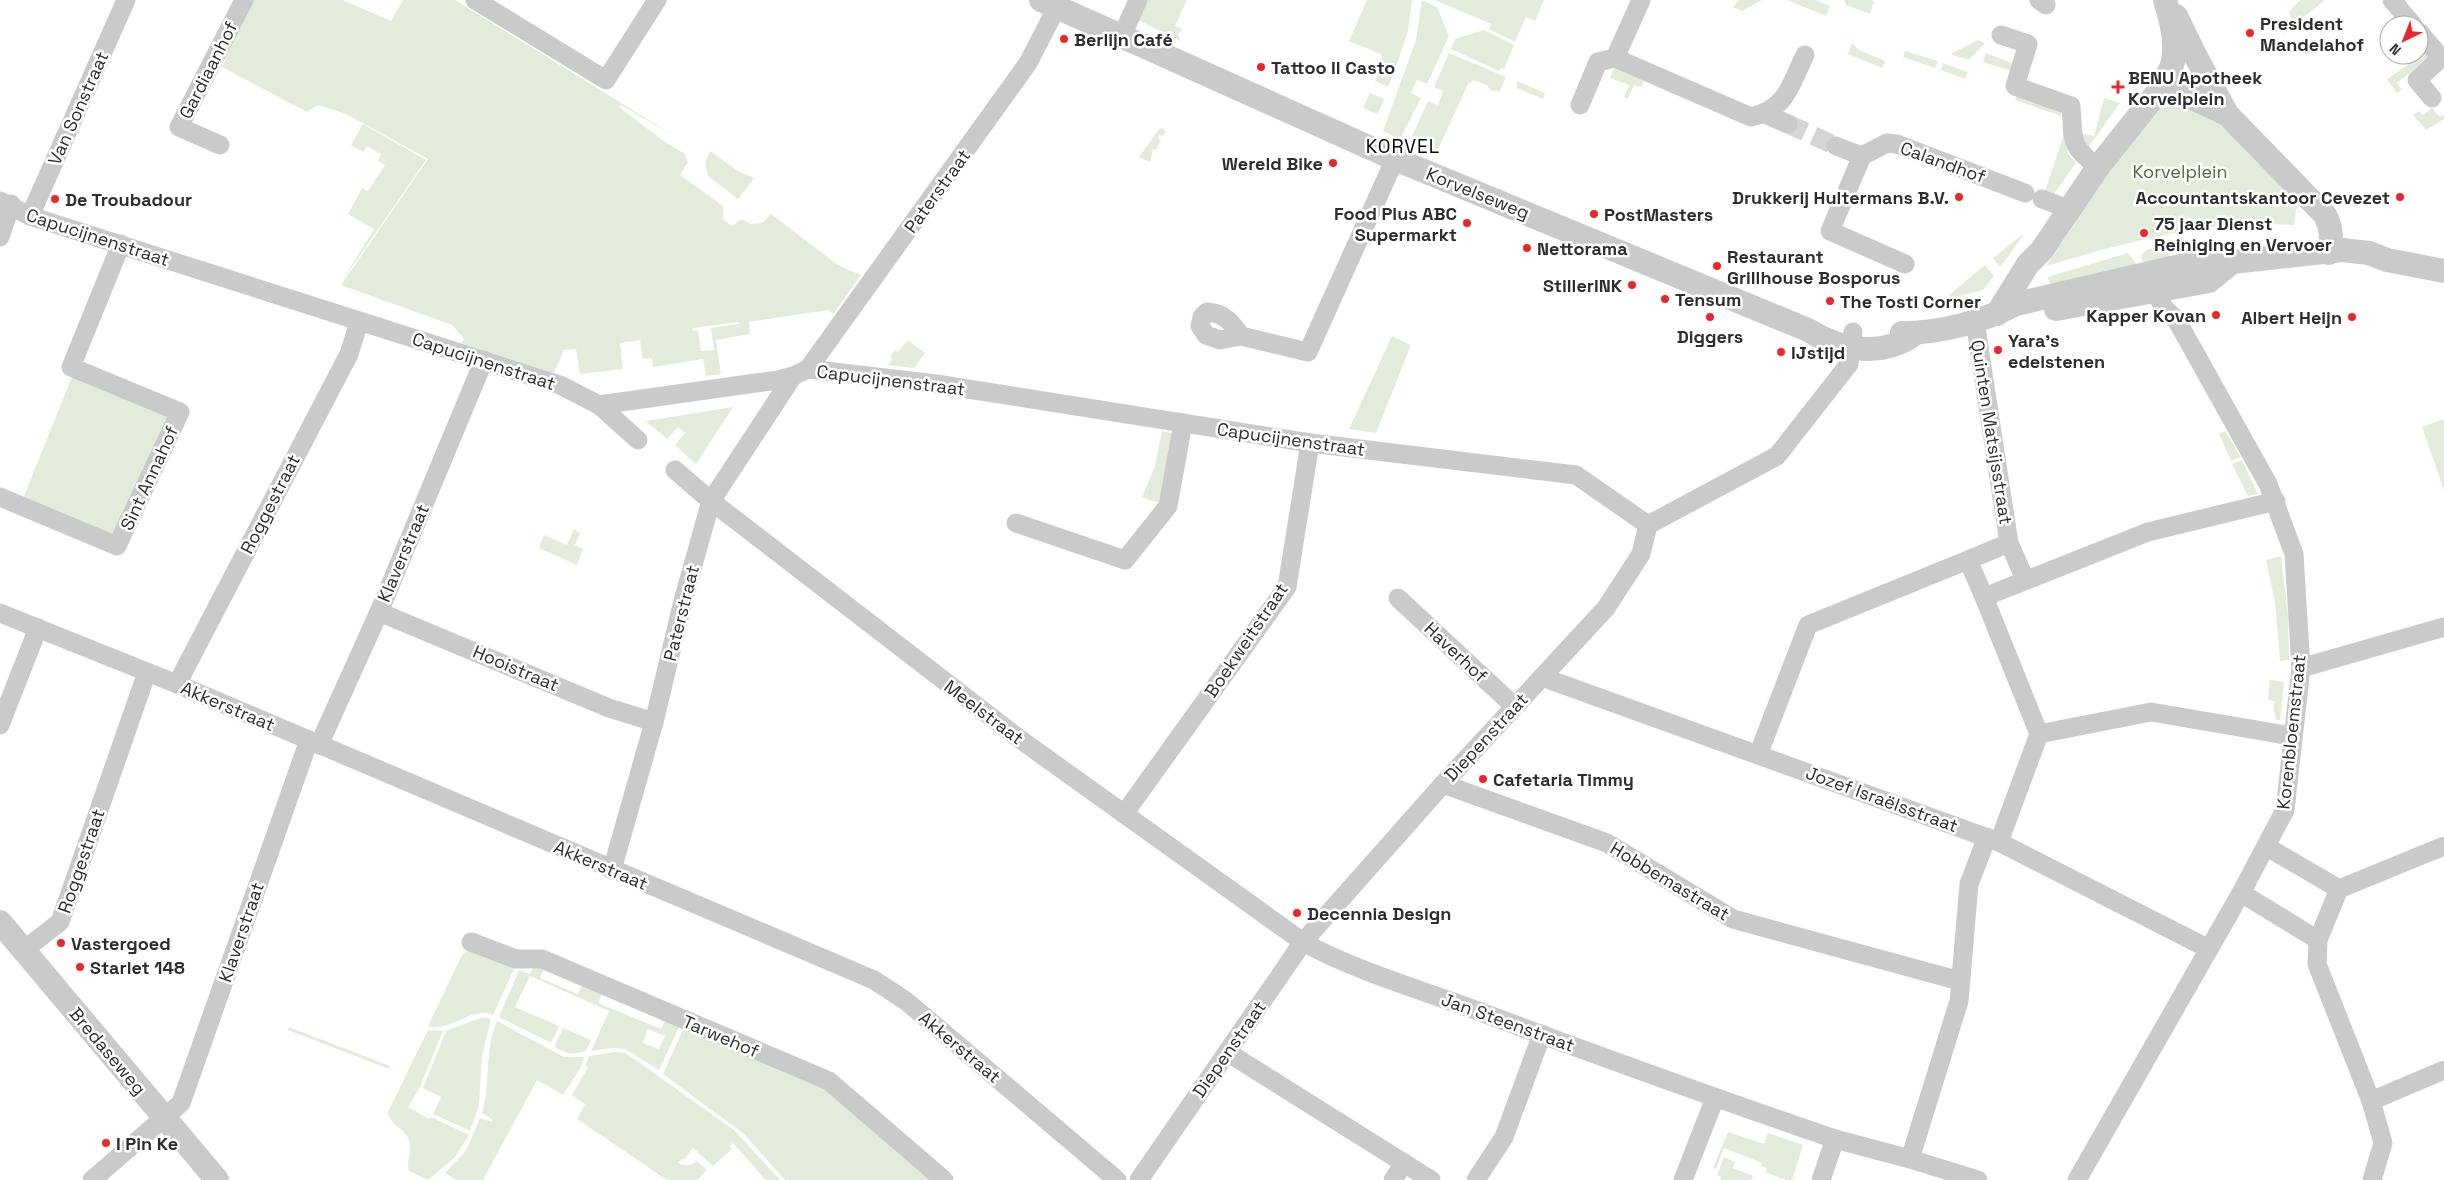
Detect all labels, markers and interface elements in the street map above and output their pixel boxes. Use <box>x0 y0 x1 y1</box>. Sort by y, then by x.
place label: President Mandelahof <box>2260 12 2364 56</box>
north arrow <box>2379 15 2429 65</box>
street label: Gardiaanhof <box>174 17 242 123</box>
marker: President Mandelahof <box>2244 27 2256 39</box>
place label: Berlijn Café <box>1074 28 1173 51</box>
marker: Berlijn Café <box>1058 33 1070 45</box>
text: N <box>2386 40 2405 59</box>
street label: Van Sonstraat <box>43 48 113 168</box>
place label: Tattoo Il Casto <box>1271 56 1395 79</box>
marker: Tattoo Il Casto <box>1255 61 1267 73</box>
place label: BENU Apotheek Korvelplein <box>2128 66 2262 110</box>
marker: BENU Apotheek Korvelplein <box>2112 81 2124 93</box>
district label: KORVEL <box>1366 134 1440 159</box>
street label: Calandhof <box>1897 136 1989 188</box>
street label: Paterstraat <box>899 145 975 237</box>
place label: Wereld Bike <box>1222 152 1323 175</box>
marker: Wereld Bike <box>1327 157 1339 169</box>
park label: Korvelplein <box>2132 160 2228 183</box>
street label: Korvelseweg <box>1423 162 1533 224</box>
place label: Drukkerij Hultermans B.V. <box>1732 186 1949 209</box>
place label: Accountantskantoor Cevezet <box>2136 186 2390 209</box>
place label: De Troubadour <box>65 188 192 211</box>
marker: Drukkerij Hultermans B.V. <box>1953 191 1965 203</box>
marker: Accountantskantoor Cevezet <box>2394 191 2406 203</box>
marker: De Troubadour <box>49 193 61 205</box>
place label: Food Plus ABC Supermarkt <box>1334 202 1457 246</box>
street label: Capucijnenstraat <box>23 203 173 271</box>
place label: PostMasters <box>1604 203 1713 226</box>
marker: PostMasters <box>1588 208 1600 220</box>
place label: 75 jaar Dienst Reiniging en Vervoer <box>2154 212 2332 256</box>
marker: Food Plus ABC Supermarkt <box>1461 217 1473 229</box>
marker: 75 jaar Dienst Reiniging en Vervoer <box>2138 227 2150 239</box>
place label: Nettorama <box>1537 237 1628 260</box>
marker: Nettorama <box>1521 242 1533 254</box>
place label: Restaurant Grillhouse Bosporus <box>1727 245 1901 289</box>
marker: Restaurant Grillhouse Bosporus <box>1711 260 1723 272</box>
place label: StillerINK <box>1543 274 1623 297</box>
marker: StillerINK <box>1626 279 1638 291</box>
place label: Tensum <box>1675 288 1741 311</box>
place label: The Tosti Corner <box>1840 290 1981 313</box>
marker: Tensum <box>1659 293 1671 305</box>
marker: The Tosti Corner <box>1824 295 1836 307</box>
place label: Kapper Kovan <box>2086 304 2206 327</box>
place label: Albert Heijn <box>2241 306 2342 329</box>
marker: Kapper Kovan <box>2210 309 2222 321</box>
marker: Diggers <box>1704 311 1716 323</box>
marker: Albert Heijn <box>2346 311 2358 323</box>
place label: Diggers <box>1677 325 1743 348</box>
street label: Capucijnenstraat <box>409 327 559 395</box>
place label: Yara's edelstenen <box>2008 329 2105 373</box>
street label: Quinten Matsijsstraat <box>1966 338 2018 526</box>
place label: IJstijd <box>1791 341 1845 364</box>
marker: Yara's edelstenen <box>1992 344 2004 356</box>
marker: IJstijd <box>1775 346 1787 358</box>
street label: Capucijnenstraat <box>815 359 967 401</box>
street label: Capucijnenstraat <box>1215 417 1367 461</box>
street label: Sint Annahof <box>115 422 183 534</box>
street label: Roggestraat <box>235 450 305 558</box>
street label: Klaverstraat <box>372 500 434 606</box>
street label: Paterstraat <box>658 563 704 663</box>
street label: Boekweitstraat <box>1199 578 1293 702</box>
street label: Haverhof <box>1420 617 1492 687</box>
street label: Hooistraat <box>470 640 562 696</box>
street label: Korenbloemstraat <box>2271 653 2311 811</box>
street label: Meelstraat <box>940 675 1028 749</box>
street label: Akkerstraat <box>178 676 278 736</box>
street label: Diepenstraat <box>1439 688 1533 786</box>
street label: Jozef Israëlsstraat <box>1803 761 1961 837</box>
place label: Cafetaria Timmy <box>1493 768 1634 791</box>
marker: Cafetaria Timmy <box>1477 773 1489 785</box>
street label: Roggestraat <box>52 806 110 916</box>
street label: Akkerstraat <box>551 835 651 895</box>
street label: Hobbemastraat <box>1606 836 1734 926</box>
street label: Klaverstraat <box>213 879 269 985</box>
place label: Decennia Design <box>1307 902 1451 925</box>
marker: Decennia Design <box>1291 907 1303 919</box>
place label: Vastergoed <box>71 932 171 955</box>
marker: Vastergoed <box>55 937 67 949</box>
place label: Starlet 148 <box>90 956 185 979</box>
marker: Starlet 148 <box>74 961 86 973</box>
street label: Jan Steenstraat <box>1438 987 1578 1057</box>
street label: Diepenstraat <box>1187 996 1271 1102</box>
street label: Bredaseweg <box>65 1003 151 1099</box>
street label: Akkerstraat <box>914 1006 1006 1088</box>
street label: Tarwehof <box>679 1010 763 1062</box>
place label: I Pin Ke <box>116 1132 178 1155</box>
marker: I Pin Ke <box>100 1137 112 1149</box>

